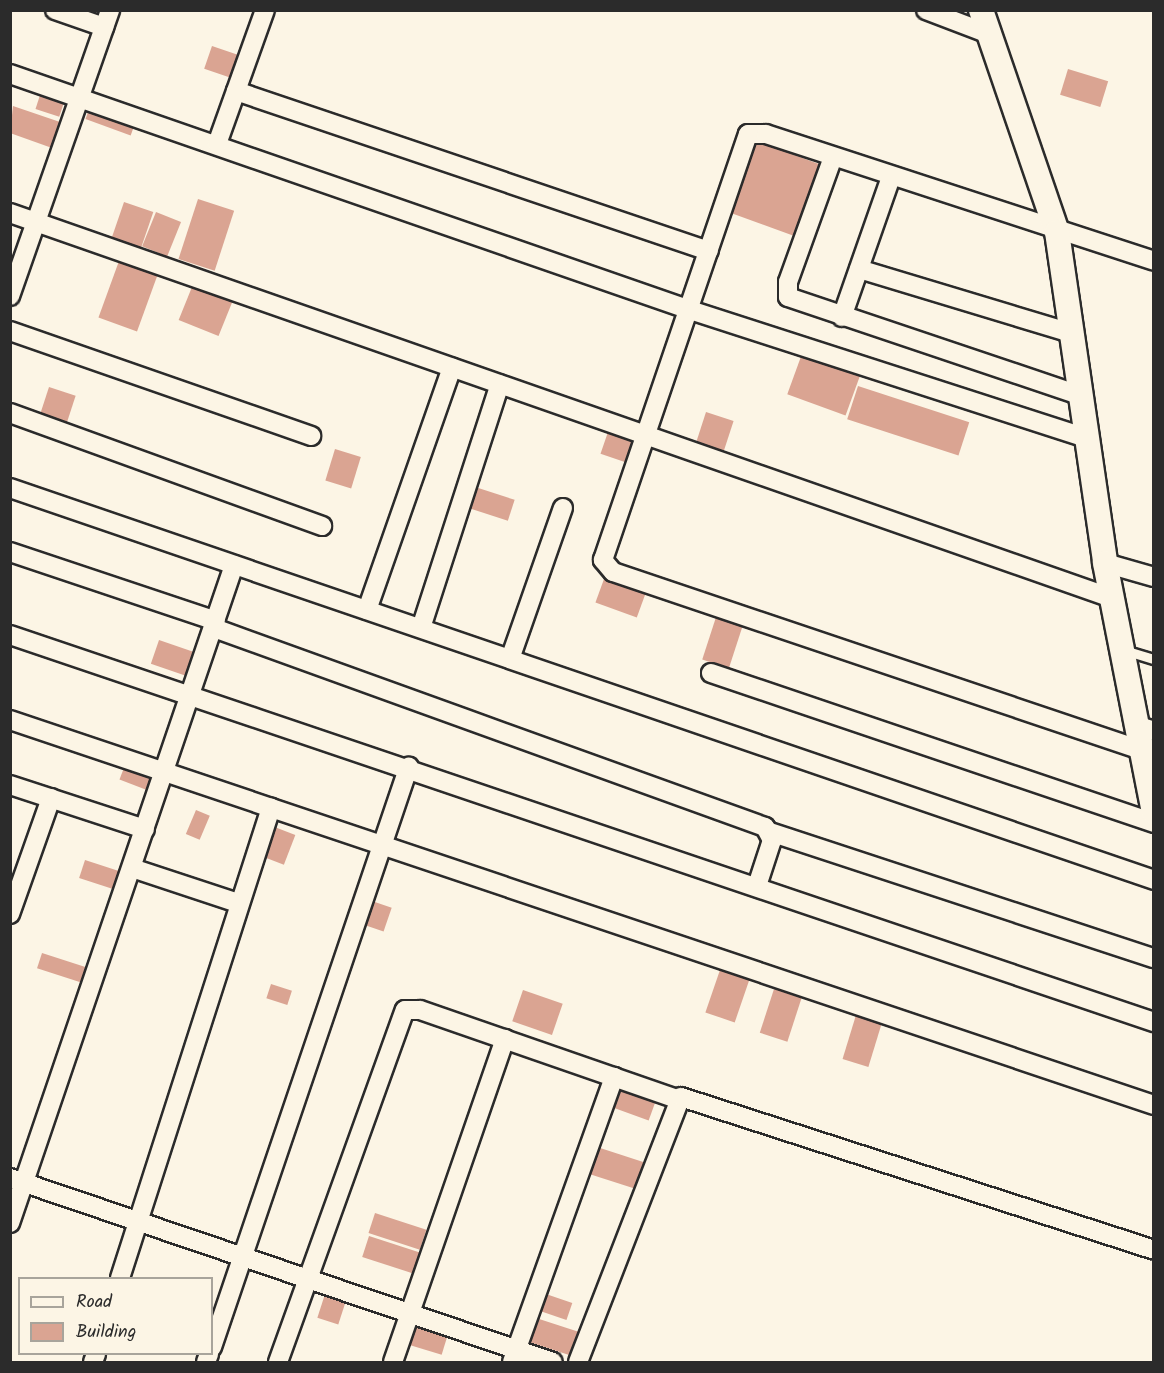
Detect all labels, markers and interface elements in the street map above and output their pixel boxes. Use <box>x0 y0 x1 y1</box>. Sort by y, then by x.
legend <box>18 1277 213 1355</box>
text: Road <box>76 1288 112 1317</box>
text: Building <box>76 1318 136 1347</box>

